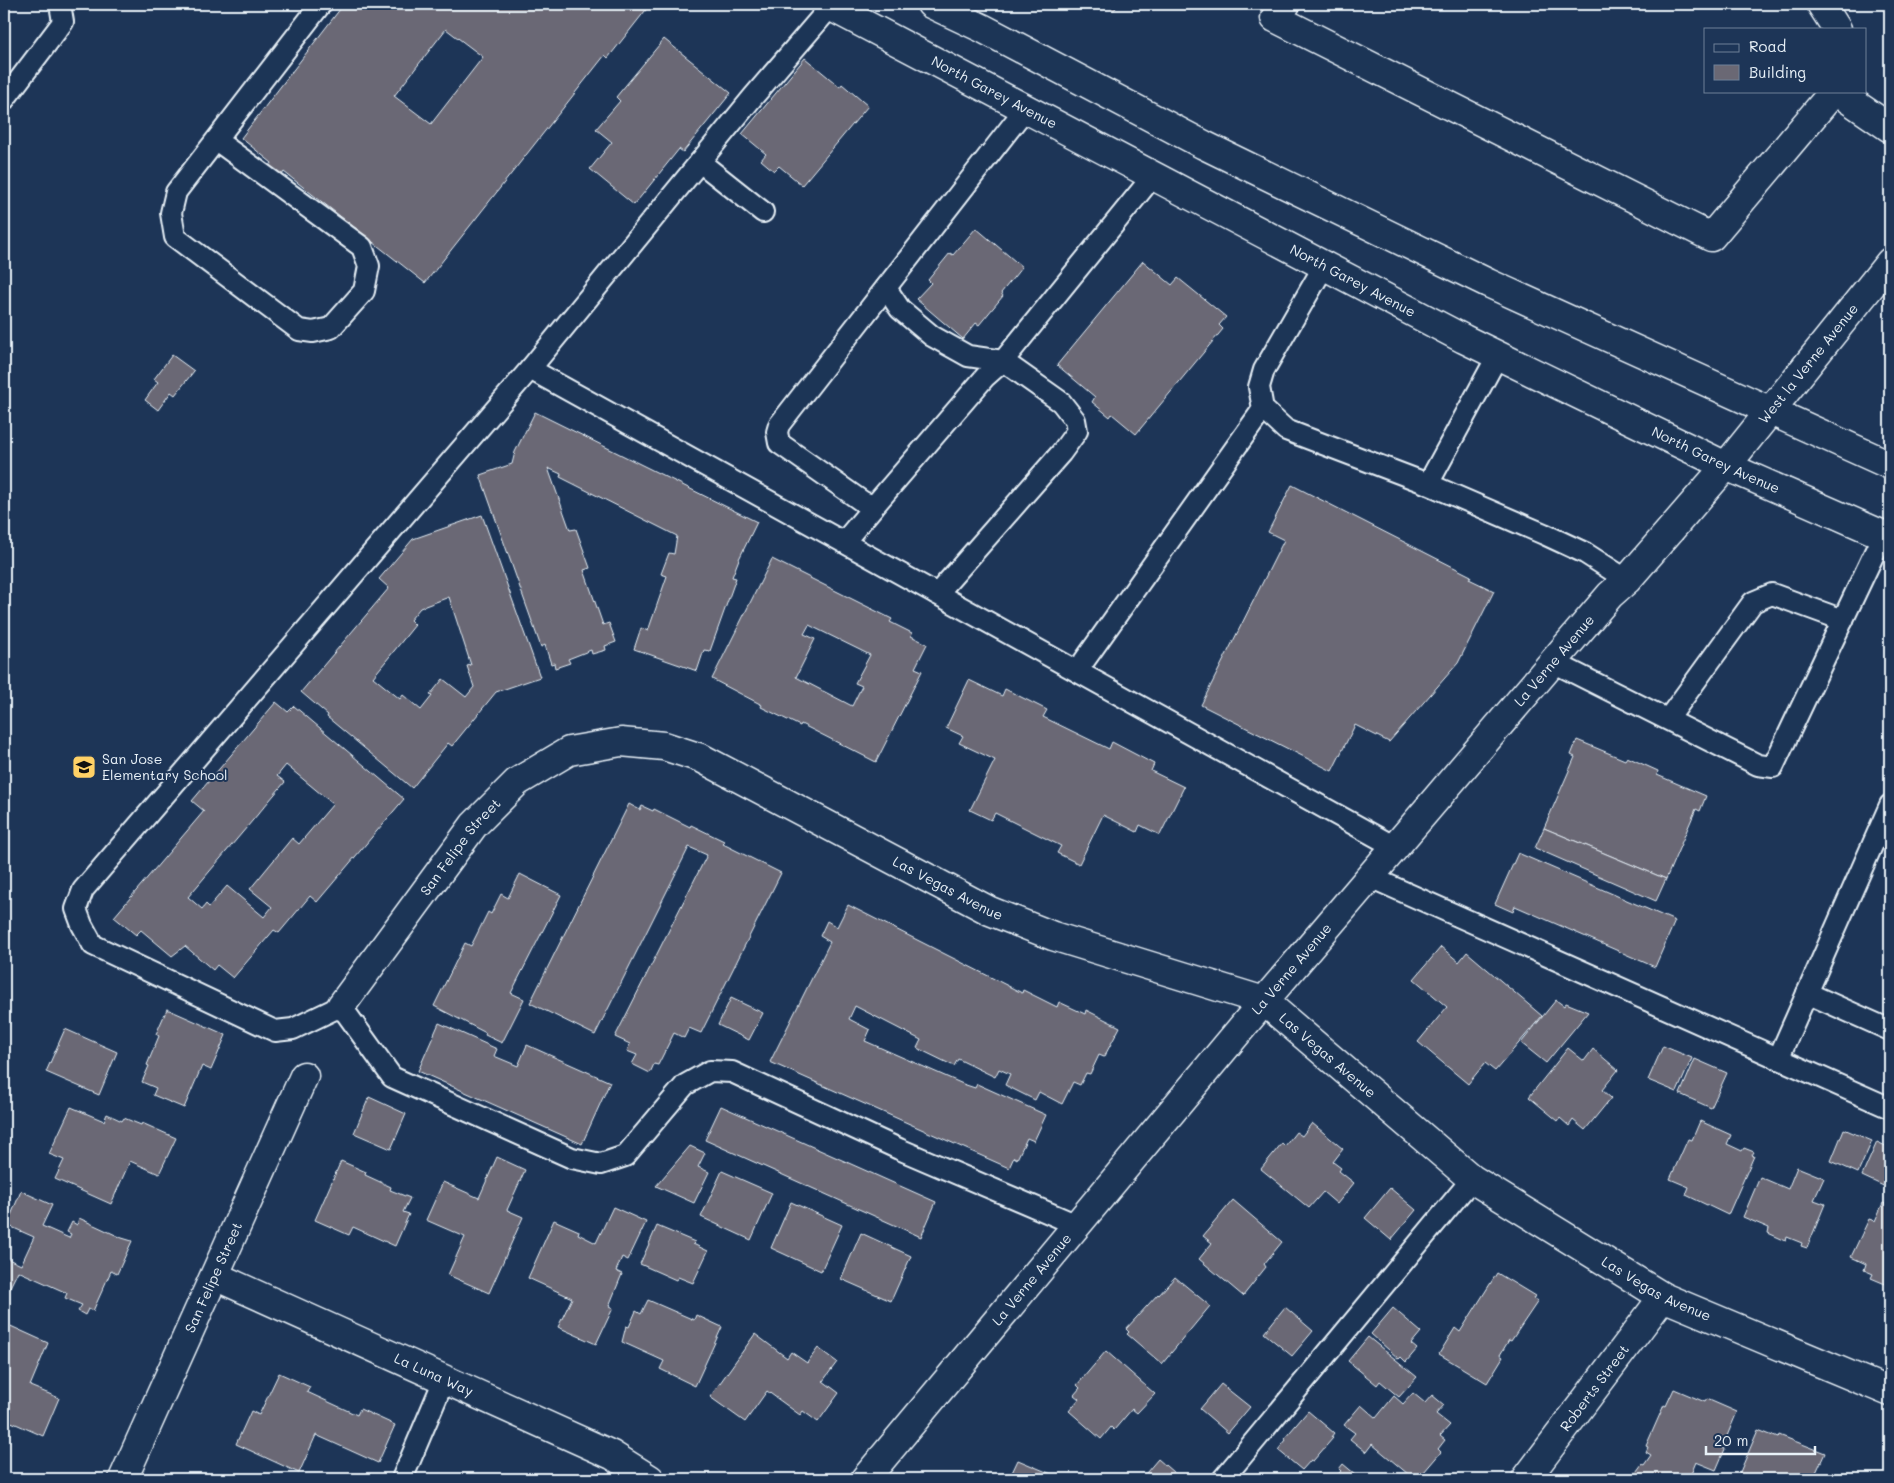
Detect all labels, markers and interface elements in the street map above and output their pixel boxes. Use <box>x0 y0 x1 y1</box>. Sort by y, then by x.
legend <box>1704 28 1866 92</box>
text: Road <box>1749 36 1786 56</box>
street label: North Garey Avenue <box>928 51 1061 133</box>
text: Building <box>1749 62 1806 82</box>
street label: North Garey Avenue <box>1287 239 1419 321</box>
street label: West la Verne Avenue <box>1754 299 1862 428</box>
street label: North Garey Avenue <box>1649 421 1783 498</box>
street label: La Verne Avenue <box>1509 610 1598 710</box>
place label: San Jose Elementary School <box>102 749 228 784</box>
school or university icon: San Jose Elementary School <box>71 754 97 780</box>
street label: San Felipe Street <box>415 794 505 899</box>
street label: Las Vegas Avenue <box>890 851 1006 924</box>
street label: La Verne Avenue <box>1247 919 1336 1018</box>
street label: Las Vegas Avenue <box>1275 1008 1380 1102</box>
street label: San Felipe Street <box>180 1219 246 1336</box>
street label: La Verne Avenue <box>987 1229 1075 1329</box>
street label: Las Vegas Avenue <box>1598 1251 1714 1325</box>
street label: Roberts Street <box>1555 1340 1633 1435</box>
street label: La Luna Way <box>391 1348 477 1400</box>
scale bar <box>1706 1423 1815 1455</box>
text: 20 m <box>1714 1430 1748 1450</box>

